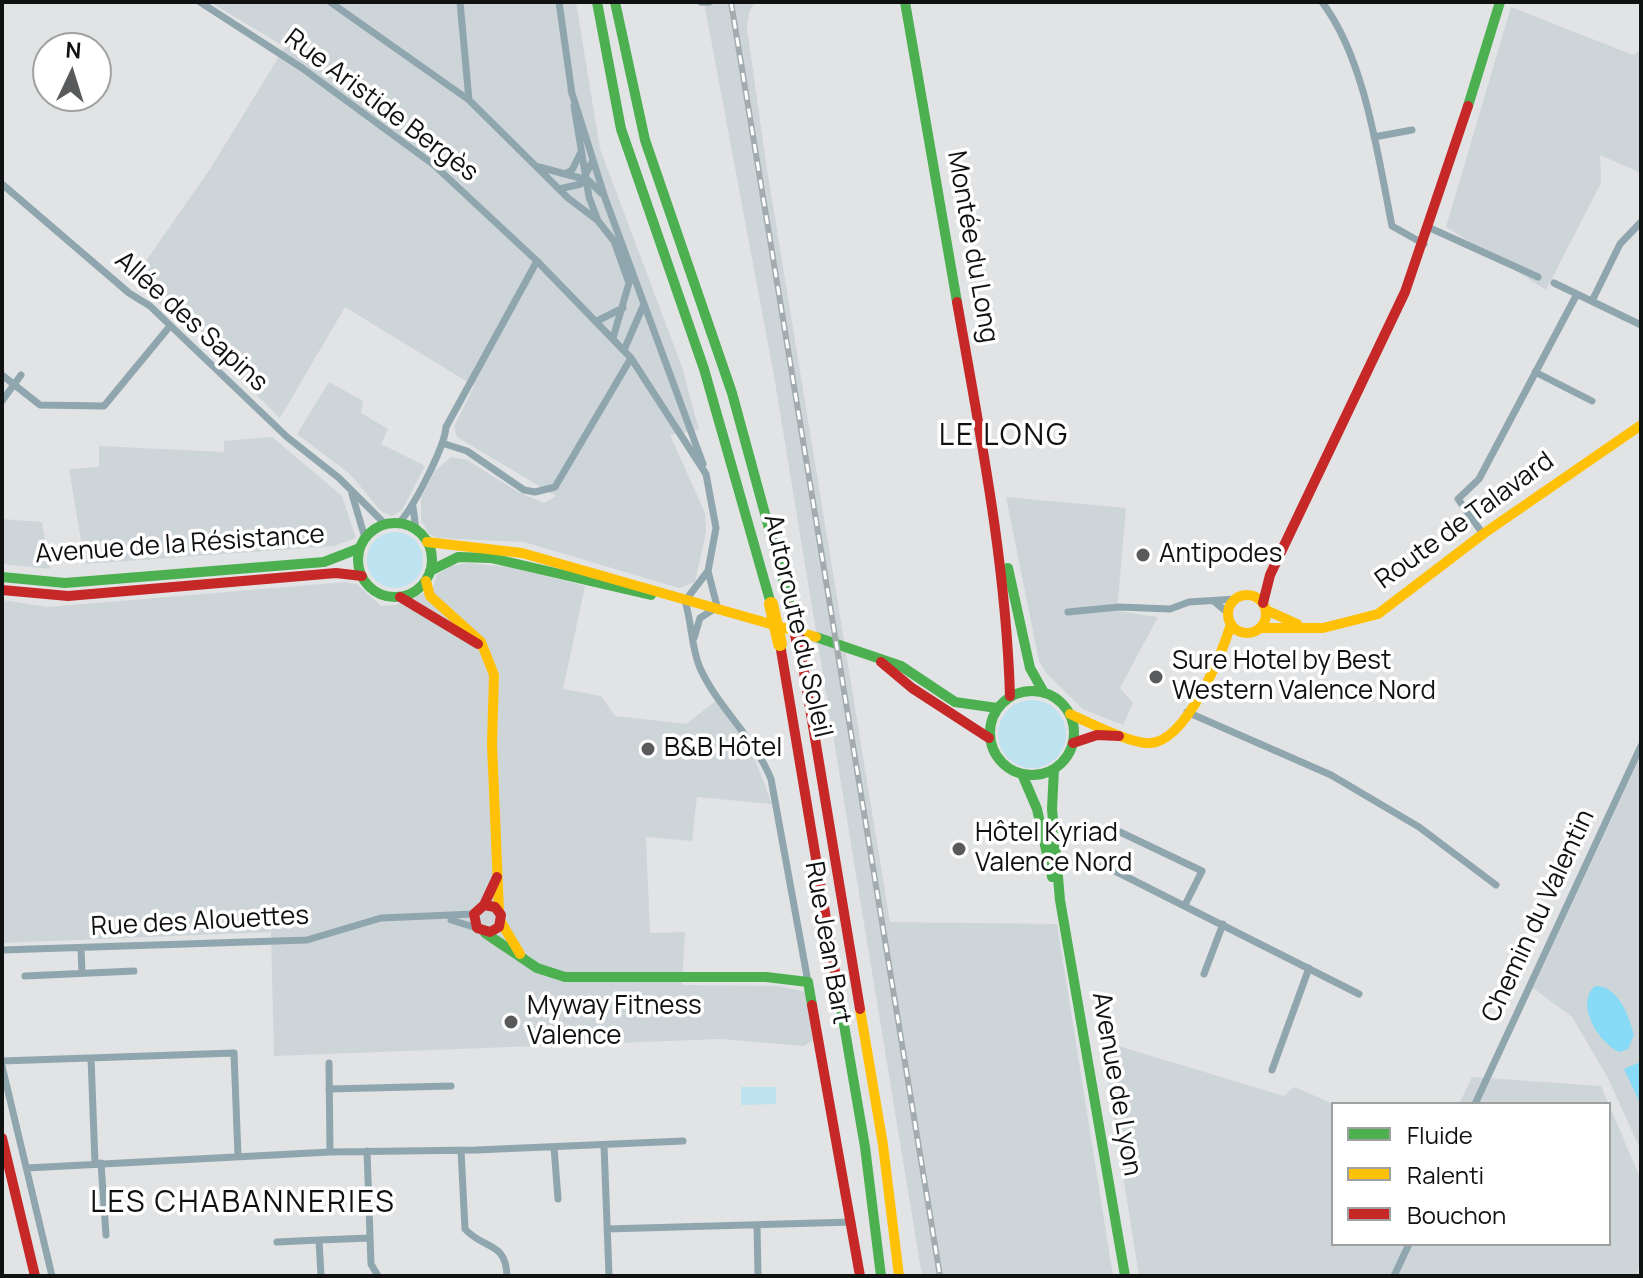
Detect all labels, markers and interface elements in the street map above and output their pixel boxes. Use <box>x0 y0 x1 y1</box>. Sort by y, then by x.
street label: Rue Aristide Bergès <box>278 23 484 189</box>
north arrow <box>32 32 112 112</box>
text: N <box>65 35 82 66</box>
street label: Montée du Long <box>940 149 1004 345</box>
street label: Allée des Sapins <box>108 245 274 399</box>
district label: LE LONG <box>939 419 1069 455</box>
street label: Route de Talavard <box>1370 446 1560 596</box>
street label: Autoroute du Soleil <box>756 511 838 741</box>
street label: Avenue de la Résistance <box>34 519 326 571</box>
place label: Antipodes <box>1159 539 1282 571</box>
marker: Antipodes <box>1134 546 1152 564</box>
place label: Sure Hotel by Best Western Valence Nord <box>1172 646 1436 708</box>
marker: Sure Hotel by Best Western Valence Nord <box>1147 668 1165 686</box>
place label: B&B Hôtel <box>664 733 782 765</box>
marker: B&B Hôtel <box>639 740 657 758</box>
street label: Chemin du Valentin <box>1476 805 1602 1027</box>
place label: Hôtel Kyriad Valence Nord <box>975 818 1132 880</box>
marker: Hôtel Kyriad Valence Nord <box>950 840 968 858</box>
street label: Rue Jean Bart <box>797 859 857 1027</box>
street label: Rue des Alouettes <box>90 901 310 943</box>
street label: Avenue de Lyon <box>1084 990 1148 1178</box>
place label: Myway Fitness Valence <box>527 991 702 1052</box>
marker: Myway Fitness Valence <box>502 1013 520 1031</box>
legend <box>1331 1102 1611 1246</box>
text: Fluide <box>1407 1118 1473 1151</box>
text: Ralenti <box>1407 1158 1484 1191</box>
district label: LES CHABANNERIES <box>90 1186 396 1222</box>
text: Bouchon <box>1407 1198 1506 1231</box>

